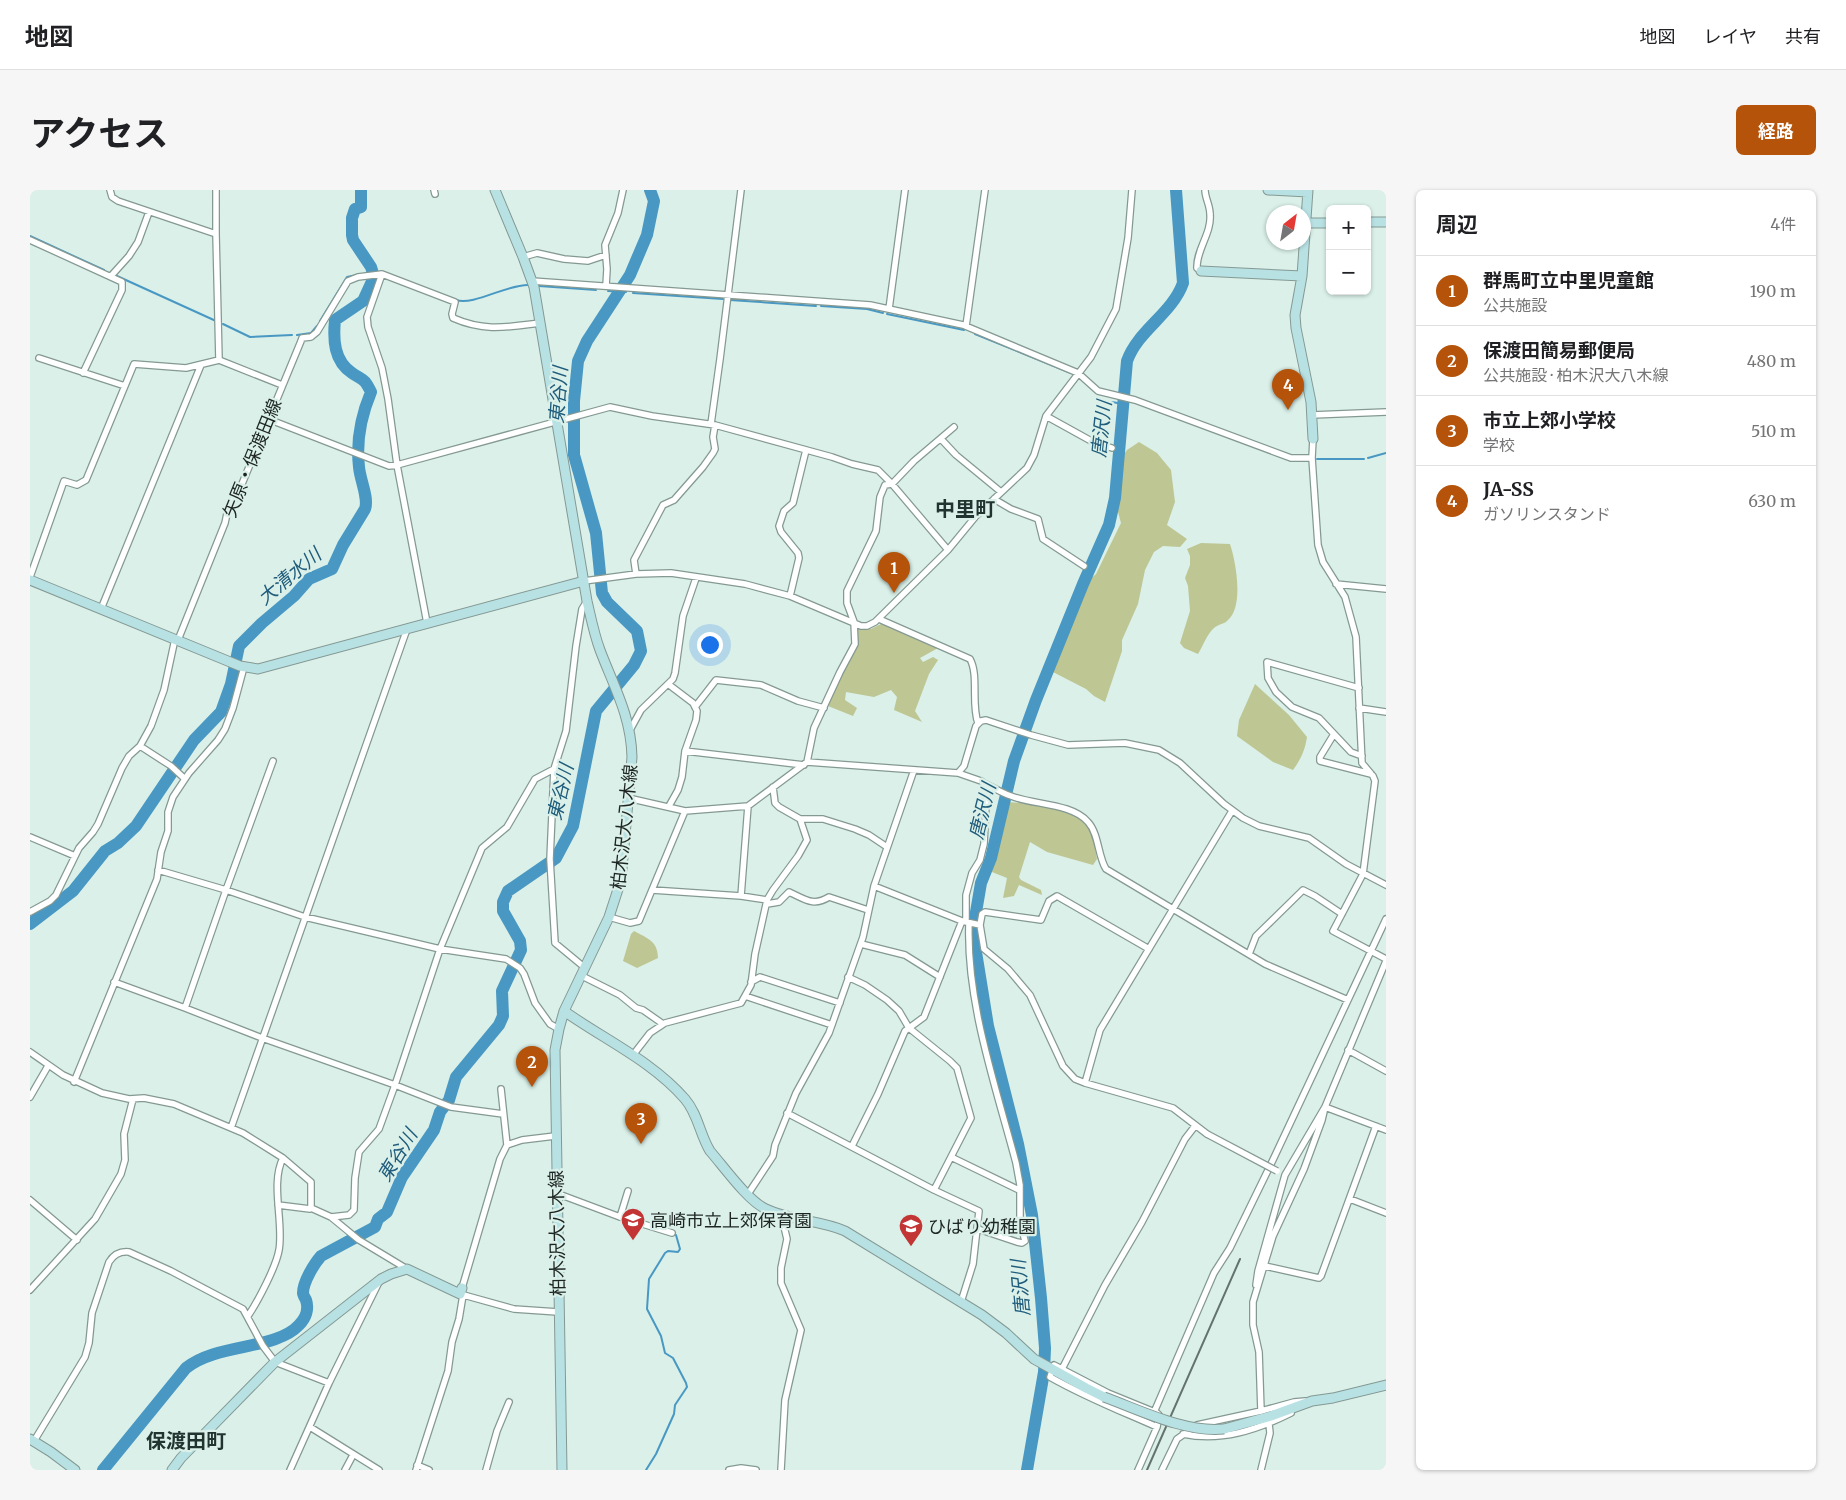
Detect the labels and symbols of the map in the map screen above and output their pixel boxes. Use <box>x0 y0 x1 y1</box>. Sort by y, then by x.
north arrow <box>1266 205 1311 250</box>
water label: 東谷川 <box>544 364 572 424</box>
pin: 4 <box>1272 369 1304 410</box>
street label: 矢原・保渡田線 <box>218 395 286 521</box>
water label: 唐沢川 <box>1086 397 1116 459</box>
district label: 中里町 <box>935 496 995 521</box>
water label: 大清水川 <box>252 541 327 610</box>
pin: 1 <box>878 552 910 593</box>
your location <box>697 632 723 658</box>
water label: 東谷川 <box>542 760 579 822</box>
street label: 柏木沢大八木線 <box>606 763 642 891</box>
water label: 唐沢川 <box>963 779 1001 842</box>
pin: 2 <box>516 1046 548 1087</box>
pin: 3 <box>625 1103 657 1144</box>
water label: 東谷川 <box>372 1123 423 1186</box>
street label: 柏木沢大八木線 <box>544 1170 570 1296</box>
school or university icon: 高崎市立上郊保育園 <box>620 1207 646 1241</box>
place label: 高崎市立上郊保育園 <box>650 1209 812 1232</box>
school or university icon: ひばり幼稚園 <box>898 1213 924 1247</box>
place label: ひばり幼稚園 <box>928 1215 1036 1238</box>
water label: 唐沢川 <box>1005 1257 1034 1317</box>
district label: 保渡田町 <box>146 1428 226 1453</box>

